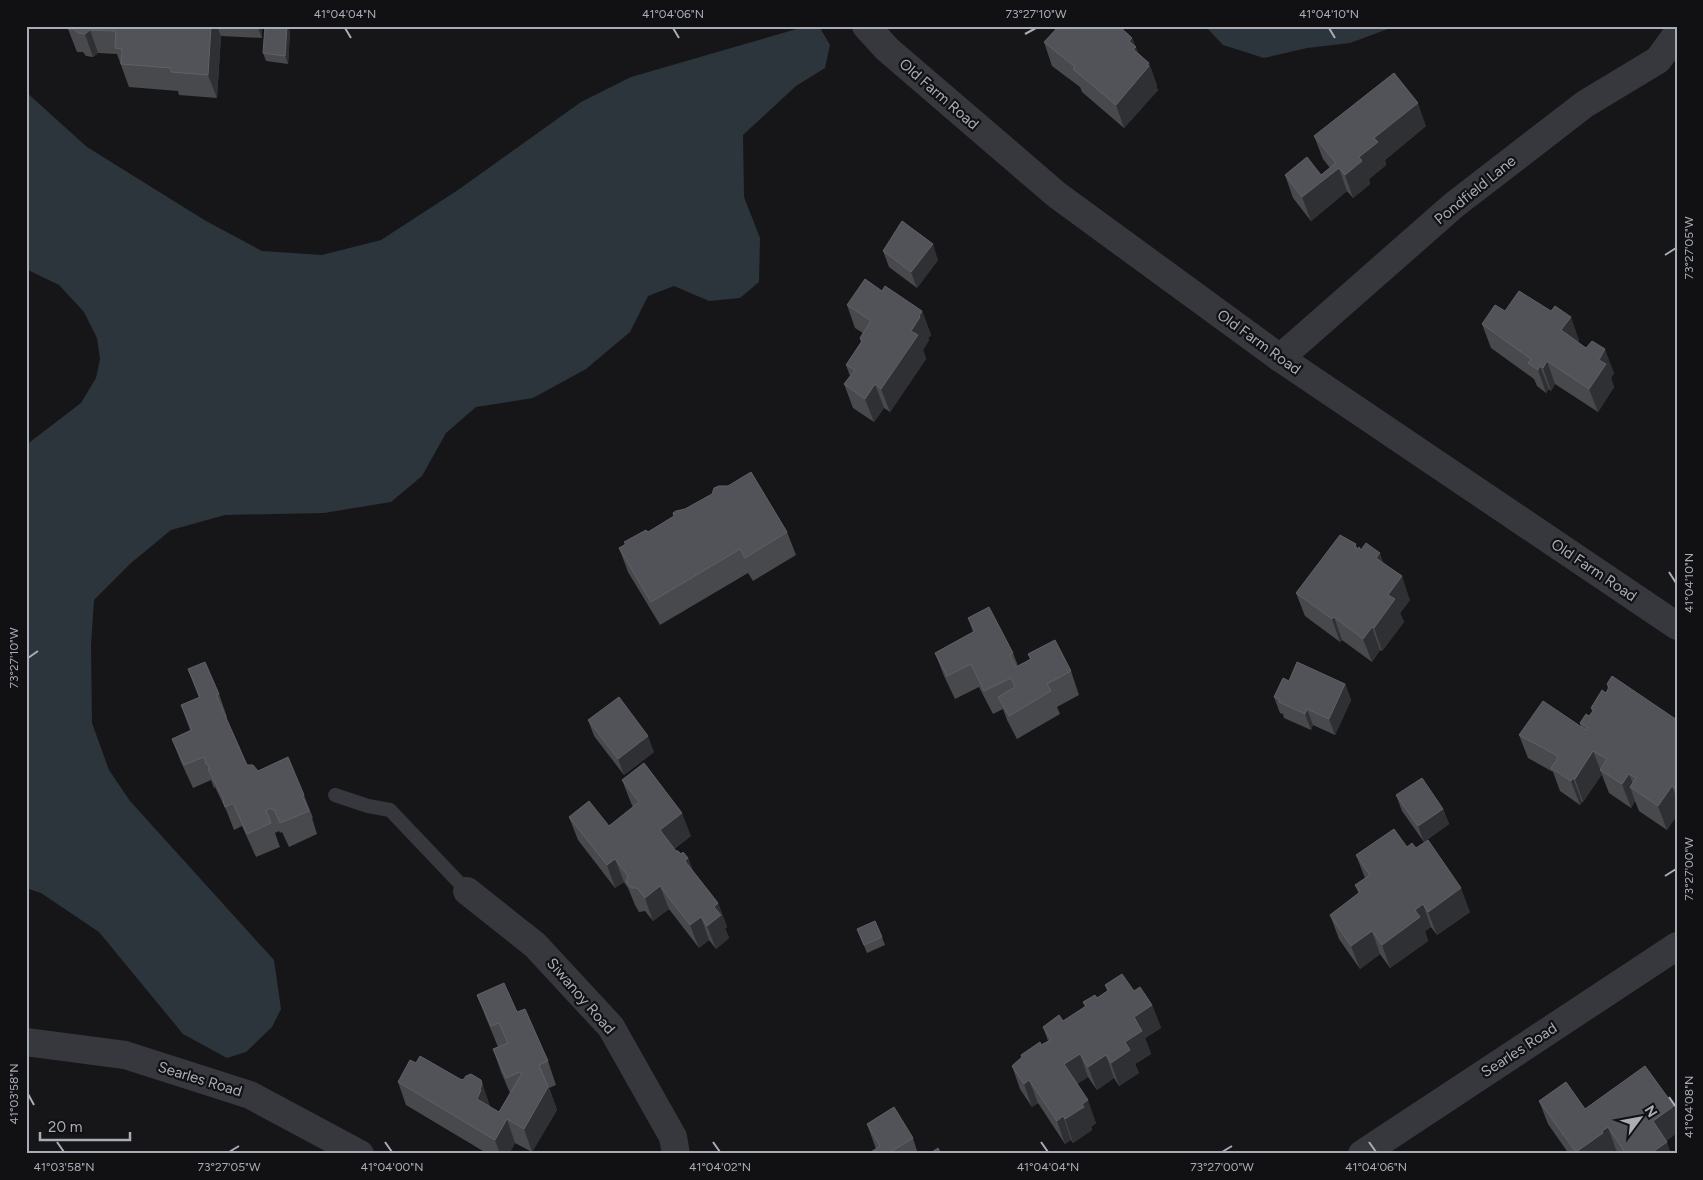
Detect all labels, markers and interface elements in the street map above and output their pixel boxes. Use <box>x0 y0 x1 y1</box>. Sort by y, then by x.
text: 41°04'04"N <box>314 7 376 21</box>
text: 41°04'06"N <box>642 7 704 21</box>
text: 73°27'10"W <box>1006 7 1067 21</box>
text: 41°04'10"N <box>1299 7 1359 21</box>
street label: Old Farm Road <box>896 55 982 133</box>
street label: Pondfield Lane <box>1431 152 1519 228</box>
text: 73°27'05"W <box>1682 216 1696 279</box>
street label: Old Farm Road <box>1214 306 1304 378</box>
street label: Old Farm Road <box>1548 535 1640 605</box>
text: 41°04'10"N <box>1682 553 1696 613</box>
text: 73°27'10"W <box>7 627 21 688</box>
text: 73°27'00"W <box>1682 837 1696 901</box>
street label: Siwanoy Road <box>543 954 619 1038</box>
street label: Searles Road <box>1478 1019 1560 1081</box>
street label: Searles Road <box>156 1058 244 1100</box>
text: 41°03'58"N <box>7 1064 21 1124</box>
text: 41°04'08"N <box>1682 1076 1696 1138</box>
north arrow <box>1616 1092 1666 1142</box>
text: N <box>1641 1102 1661 1120</box>
scale bar <box>40 1110 130 1142</box>
text: 20 m <box>48 1118 82 1136</box>
text: 41°03'58"N <box>34 1160 94 1174</box>
text: 73°27'05"W <box>198 1160 261 1174</box>
text: 41°04'00"N <box>361 1160 423 1174</box>
text: 41°04'02"N <box>689 1160 751 1174</box>
text: 41°04'04"N <box>1017 1160 1079 1174</box>
text: 73°27'00"W <box>1190 1160 1254 1174</box>
text: 41°04'06"N <box>1345 1160 1407 1174</box>

